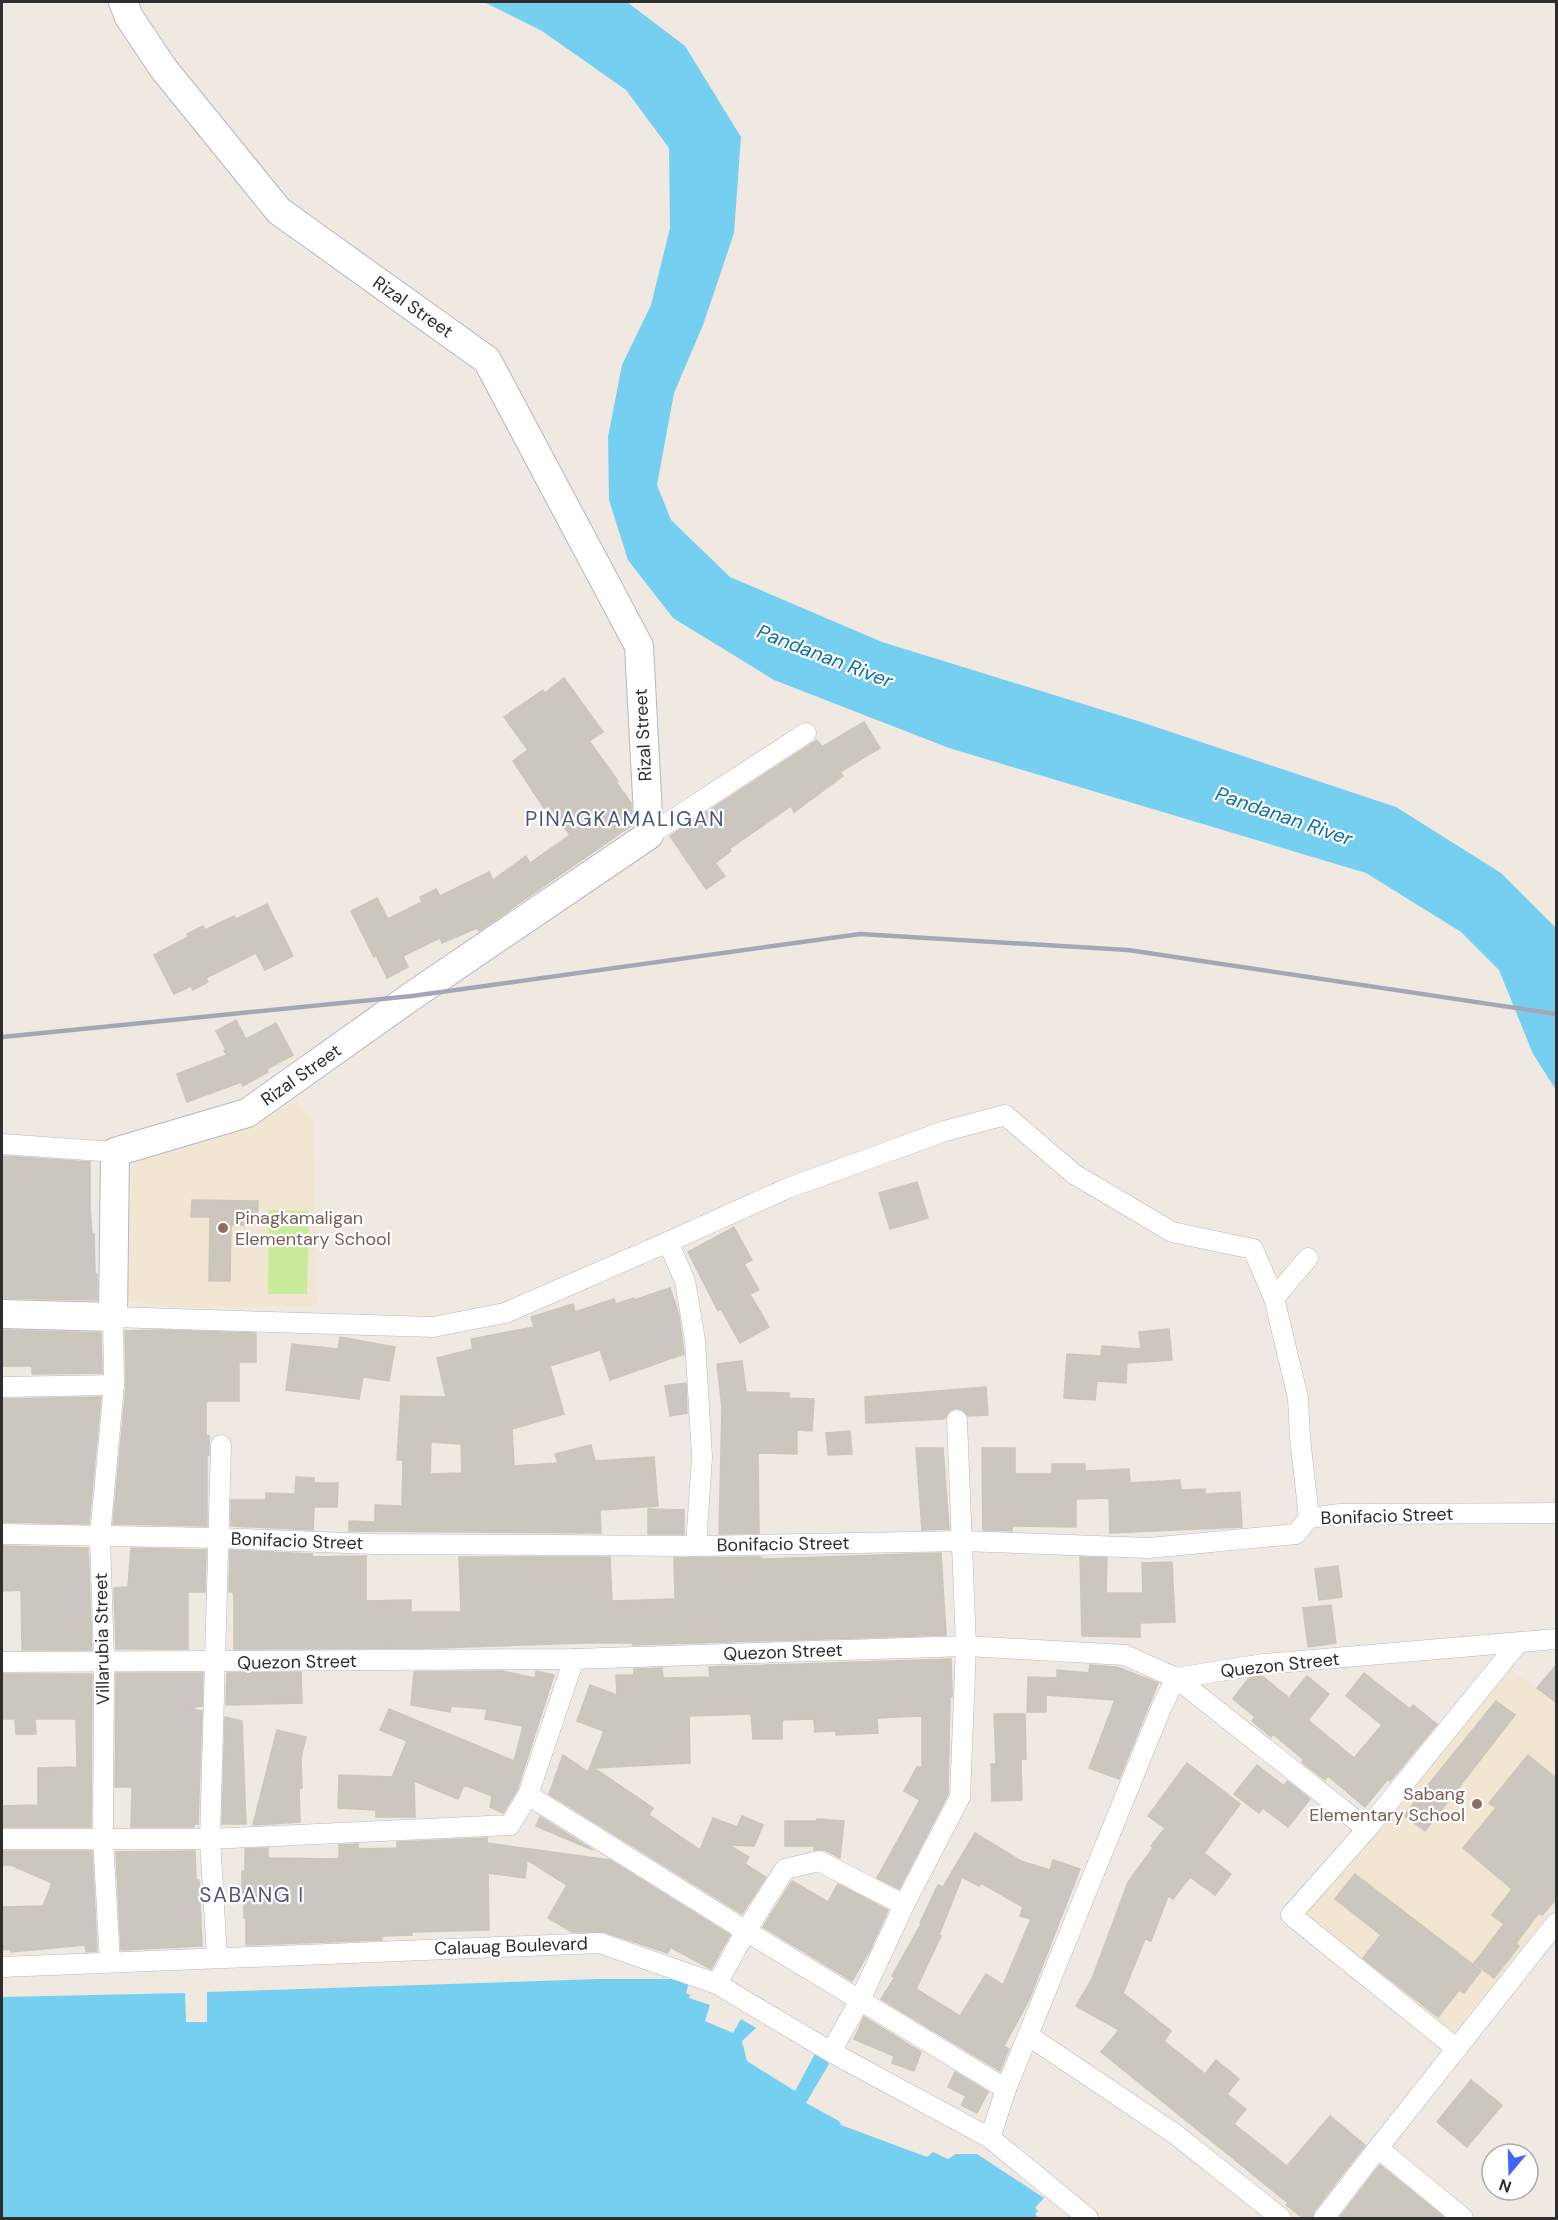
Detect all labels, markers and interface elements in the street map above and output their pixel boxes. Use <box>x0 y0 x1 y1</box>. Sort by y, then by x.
street label: Rizal Street <box>368 271 458 343</box>
water label: Pandanan River <box>753 618 897 694</box>
street label: Rizal Street <box>629 688 657 782</box>
water label: Pandanan River <box>1212 780 1357 852</box>
district label: PINAGKAMALIGAN <box>525 805 725 833</box>
street label: Rizal Street <box>256 1039 346 1111</box>
place label: Pinagkamaligan Elementary School <box>235 1206 391 1251</box>
marker: Pinagkamaligan Elementary School <box>216 1221 230 1235</box>
street label: Bonifacio Street <box>1320 1502 1454 1530</box>
street label: Bonifacio Street <box>230 1527 364 1555</box>
street label: Bonifacio Street <box>716 1531 850 1557</box>
street label: Villarubia Street <box>89 1573 115 1705</box>
street label: Quezon Street <box>723 1638 843 1666</box>
street label: Quezon Street <box>1219 1647 1341 1683</box>
street label: Quezon Street <box>237 1649 357 1675</box>
place label: Sabang Elementary School <box>1309 1782 1465 1827</box>
marker: Sabang Elementary School <box>1470 1797 1484 1811</box>
district label: SABANG I <box>199 1881 305 1909</box>
street label: Calauag Boulevard <box>434 1931 588 1961</box>
north arrow <box>1480 2142 1540 2202</box>
text: N <box>1496 2174 1514 2198</box>

